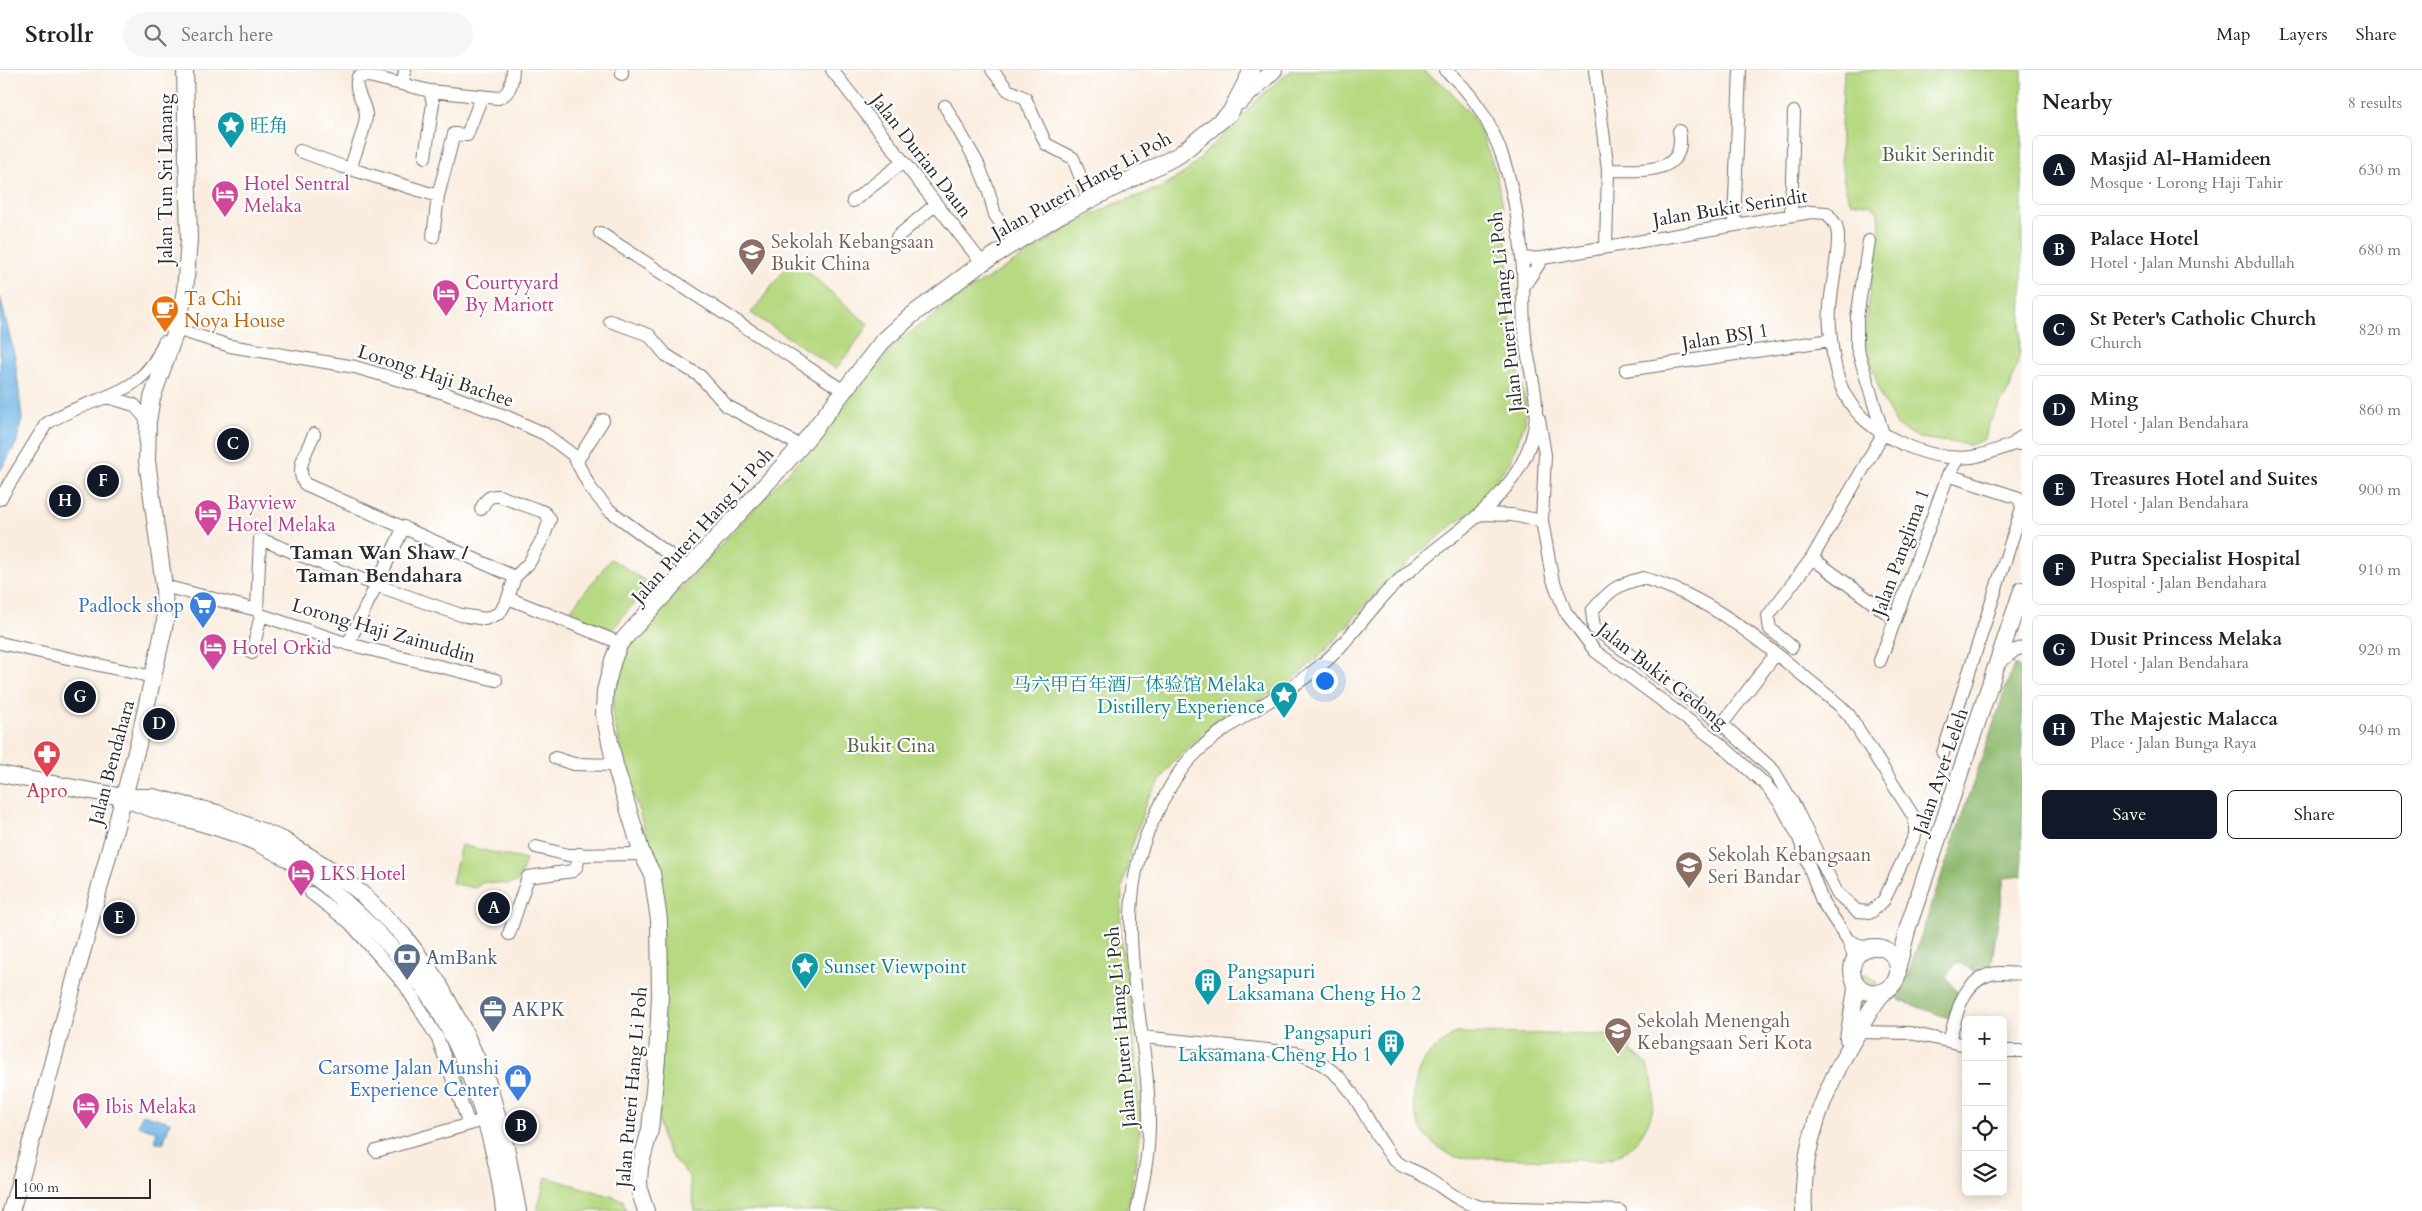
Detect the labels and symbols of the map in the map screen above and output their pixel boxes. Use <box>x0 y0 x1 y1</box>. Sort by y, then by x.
street label: Jalan Durian Daun <box>863 86 978 223</box>
street label: Jalan Tun Sri Lanang <box>153 93 179 267</box>
place icon: 旺角 <box>216 110 246 149</box>
place label: 旺角 <box>250 113 288 139</box>
street label: Jalan Puteri Hang Li Poh <box>984 125 1177 248</box>
park label: Bukit Serindit <box>1882 142 1994 168</box>
place label: Hotel Sentral Melaka <box>244 171 350 219</box>
hotel icon: Hotel Sentral Melaka <box>210 179 240 218</box>
street label: Jalan Bukit Serindit <box>1648 183 1809 234</box>
street label: Jalan Puteri Hang Li Poh <box>1482 210 1530 417</box>
place label: Sekolah Kebangsaan Bukit China <box>771 229 935 277</box>
school or university icon: Sekolah Kebangsaan Bukit China <box>737 237 767 276</box>
place label: Courtyyard By Mariott <box>465 270 559 318</box>
hotel icon: Courtyyard By Mariott <box>431 278 461 317</box>
place label: Ta Chi Noya House <box>184 286 285 334</box>
cafe icon: Ta Chi Noya House <box>150 294 180 333</box>
street label: Jalan BSJ 1 <box>1677 317 1770 357</box>
street label: Lorong Haji Bachee <box>354 338 517 413</box>
pin: C <box>217 425 249 463</box>
street label: Jalan Puteri Hang Li Poh <box>624 442 780 612</box>
pin: F <box>87 462 119 500</box>
pin: H <box>49 482 81 520</box>
street label: Jalan Panglima 1 <box>1865 485 1936 622</box>
place label: Bayview Hotel Melaka <box>227 490 336 538</box>
hotel icon: Bayview Hotel Melaka <box>193 498 223 537</box>
district label: Taman Wan Shaw / Taman Bendahara <box>289 539 469 589</box>
supermarket icon: Padlock shop <box>188 590 218 629</box>
street label: Lorong Haji Zainuddin <box>289 592 479 670</box>
place label: Padlock shop <box>78 593 184 619</box>
street label: Jalan Bukit Gedong <box>1589 615 1733 735</box>
hotel icon: Hotel Orkid <box>198 632 228 671</box>
place label: Hotel Orkid <box>232 635 332 661</box>
your location <box>1312 668 1338 694</box>
place label: 马六甲百年酒厂体验馆 Melaka Distillery Experience <box>1012 672 1265 720</box>
pin: G <box>64 678 96 716</box>
place icon: 马六甲百年酒厂体验馆 Melaka Distillery Experience <box>1269 680 1299 719</box>
street label: Jalan Bendahara <box>82 697 141 830</box>
street label: Jalan Ayer Leleh <box>1906 704 1975 841</box>
pin: D <box>143 705 175 743</box>
park label: Bukit Cina <box>847 733 935 759</box>
pharmacy icon: Apro <box>32 739 62 778</box>
place label: Apro <box>27 778 67 804</box>
place label: Sekolah Kebangsaan Seri Bandar <box>1708 842 1872 890</box>
school or university icon: Sekolah Kebangsaan Seri Bandar <box>1674 850 1704 889</box>
hotel icon: LKS Hotel <box>286 858 316 897</box>
place label: LKS Hotel <box>320 861 406 887</box>
pin: A <box>478 889 510 927</box>
pin: E <box>103 899 135 937</box>
street label: Jalan Puteri Hang Li Poh <box>1099 925 1143 1132</box>
bank icon: AmBank <box>392 942 422 981</box>
place label: AmBank <box>426 945 499 971</box>
place icon: Sunset Viewpoint <box>790 951 820 990</box>
place label: Sunset Viewpoint <box>824 954 967 980</box>
place label: Pangsapuri Laksamana Cheng Ho 2 <box>1227 959 1421 1007</box>
building icon: Pangsapuri Laksamana Cheng Ho 2 <box>1193 967 1223 1006</box>
street label: Jalan Puteri Hang Li Poh <box>610 985 654 1192</box>
office icon: AKPK <box>478 994 508 1033</box>
place label: AKPK <box>512 997 566 1023</box>
place label: Sekolah Menengah Kebangsaan Seri Kota <box>1637 1008 1812 1056</box>
school or university icon: Sekolah Menengah Kebangsaan Seri Kota <box>1603 1016 1633 1055</box>
place label: Pangsapuri Laksamana Cheng Ho 1 <box>1178 1020 1372 1068</box>
building icon: Pangsapuri Laksamana Cheng Ho 1 <box>1376 1028 1406 1067</box>
place label: Carsome Jalan Munshi Experience Center <box>318 1055 499 1103</box>
shop icon: Carsome Jalan Munshi Experience Center <box>503 1063 533 1102</box>
hotel icon: Ibis Melaka <box>71 1091 101 1130</box>
place label: Ibis Melaka <box>105 1094 196 1120</box>
pin: B <box>505 1107 537 1145</box>
scale bar <box>15 1176 151 1199</box>

